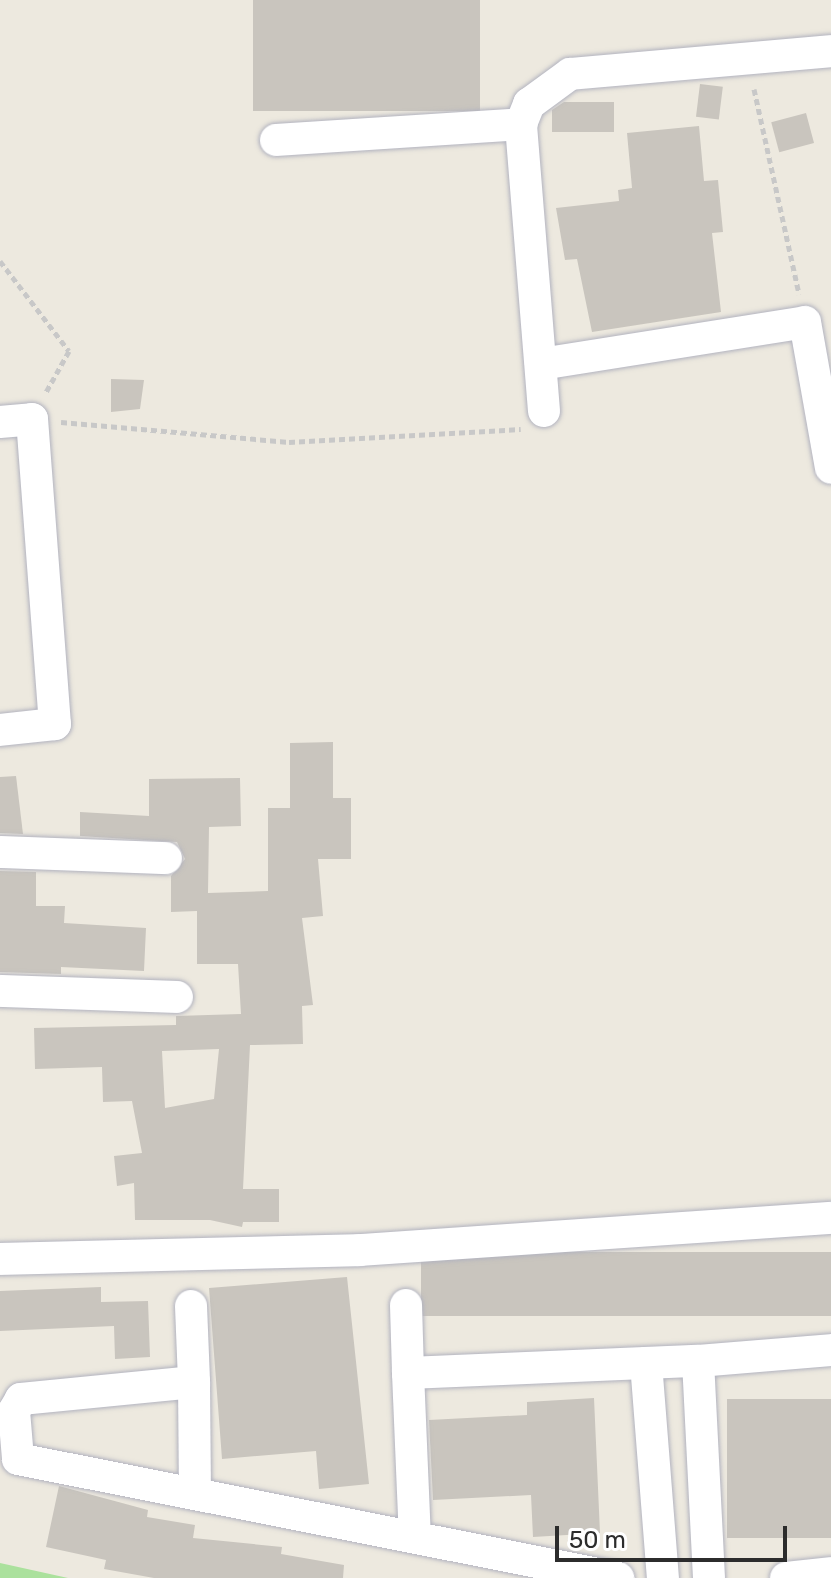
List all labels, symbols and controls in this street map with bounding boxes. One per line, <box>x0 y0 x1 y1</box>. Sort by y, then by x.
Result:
scale bar <box>559 1510 791 1560</box>
text: 50 m <box>569 1526 626 1554</box>

